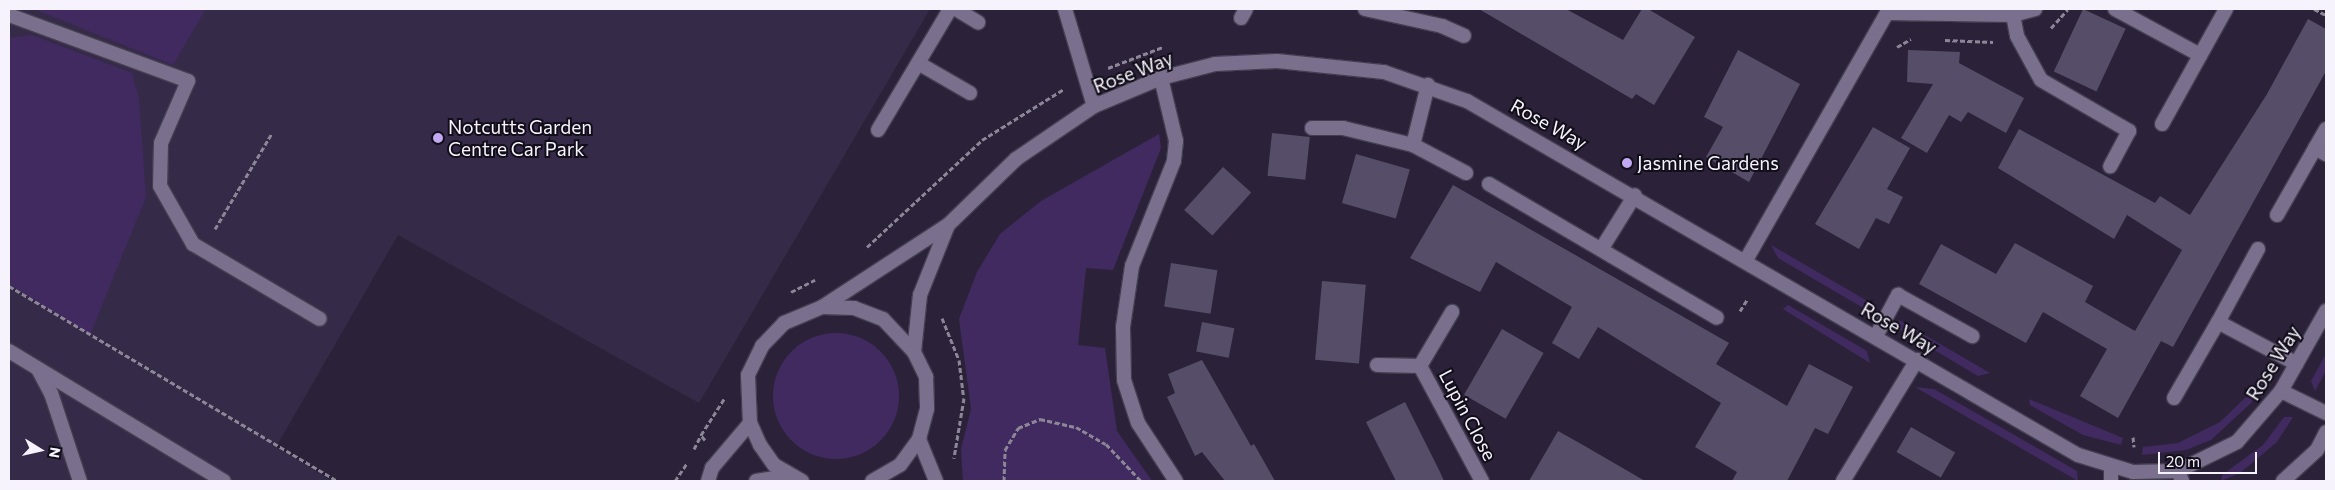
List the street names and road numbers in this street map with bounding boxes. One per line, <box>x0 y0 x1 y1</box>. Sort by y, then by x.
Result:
street label: Rose Way <box>1090 46 1176 98</box>
street label: Rose Way <box>1507 94 1591 154</box>
street label: Rose Way <box>1857 297 1941 359</box>
street label: Rose Way <box>2241 322 2305 404</box>
street label: Lupin Close <box>1435 366 1501 464</box>

